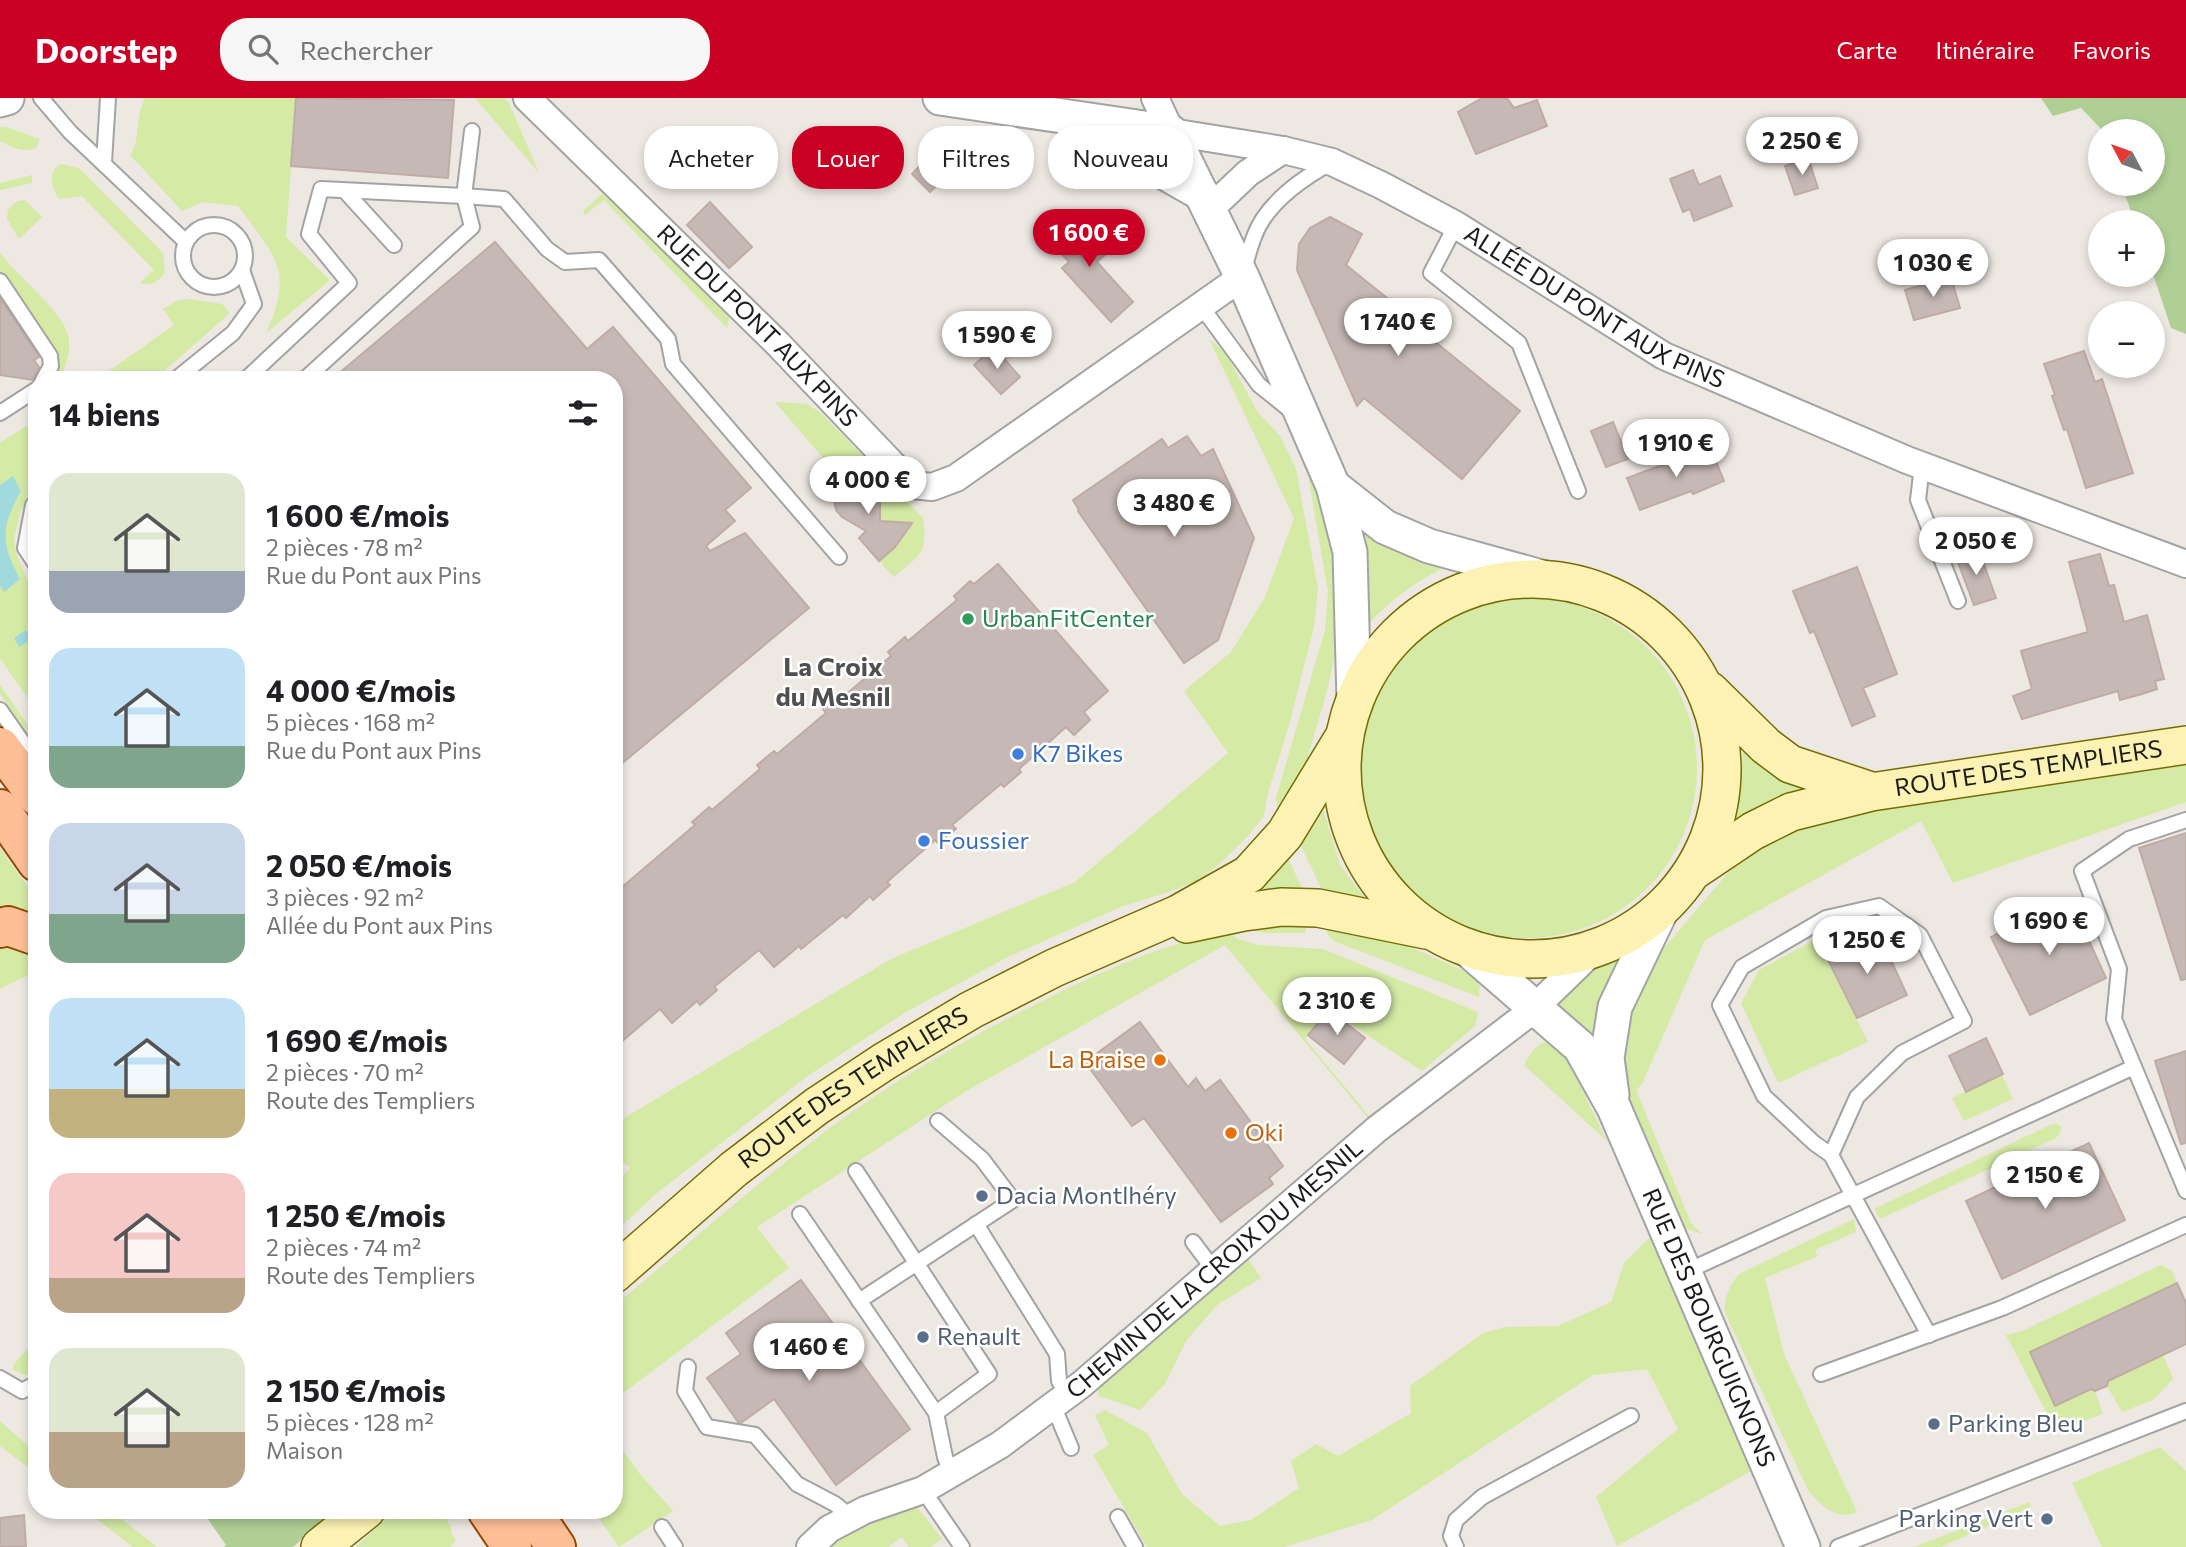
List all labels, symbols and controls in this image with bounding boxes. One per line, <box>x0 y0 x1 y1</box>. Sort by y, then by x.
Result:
search box <box>220 18 710 81</box>
text: Doorstep <box>35 29 178 70</box>
icon: search <box>244 30 282 68</box>
text: Rechercher <box>300 34 433 65</box>
text: Carte <box>1837 35 1898 64</box>
text: Itinéraire <box>1936 35 2035 64</box>
text: Favoris <box>2073 35 2151 64</box>
pin: 2 250 € <box>1737 118 1867 177</box>
north arrow <box>2088 119 2165 196</box>
map controls <box>2088 119 2165 378</box>
chip: Acheter <box>644 126 778 189</box>
chip: Louer <box>792 126 904 189</box>
chip: Filtres <box>918 126 1034 189</box>
chip: Nouveau <box>1048 126 1193 189</box>
text: 2 250 € <box>1762 126 1842 154</box>
pin: 1 600 € <box>1024 209 1154 269</box>
button: + <box>2088 210 2165 287</box>
street label: RUE DU PONT AUX PINS <box>652 218 865 432</box>
text: 1 600 € <box>1049 218 1129 246</box>
street label: ALLÉE DU PONT AUX PINS <box>1460 218 1730 393</box>
pin: 1 030 € <box>1868 240 1998 299</box>
text: 1 030 € <box>1893 248 1973 276</box>
pin: 1 740 € <box>1333 299 1463 358</box>
button: − <box>2088 301 2165 378</box>
text: 1 740 € <box>1360 307 1436 335</box>
pin: 1 590 € <box>932 312 1062 371</box>
text: 1 590 € <box>958 320 1036 348</box>
icon: filters <box>564 394 602 432</box>
text: 14 biens <box>49 395 160 432</box>
pin: 1 910 € <box>1611 420 1741 479</box>
text: 1 910 € <box>1638 428 1714 456</box>
pin: 4 000 € <box>803 456 933 516</box>
text: 4 000 € <box>826 465 910 493</box>
pin: 3 480 € <box>1109 480 1239 539</box>
text: 3 480 € <box>1133 488 1215 516</box>
text: 1 600 €/mois <box>266 496 450 533</box>
icon: home <box>105 501 189 585</box>
pin: 2 050 € <box>1911 518 2041 577</box>
text: 2 050 € <box>1935 526 2017 554</box>
text: 2 pièces · 78 m² <box>266 533 423 561</box>
text: Rue du Pont aux Pins <box>266 561 482 589</box>
place label: UrbanFitCenter <box>982 603 1155 632</box>
marker: UrbanFitCenter <box>960 611 976 627</box>
district label: La Croix du Mesnil <box>775 650 891 711</box>
text: 4 000 €/mois <box>266 671 456 708</box>
icon: home <box>105 676 189 760</box>
text: 5 pièces · 168 m² <box>266 708 435 736</box>
street label: ROUTE DES TEMPLIERS <box>1892 733 2164 801</box>
text: Rue du Pont aux Pins <box>266 736 482 764</box>
place label: K7 Bikes <box>1032 738 1123 767</box>
marker: K7 Bikes <box>1010 746 1026 762</box>
place label: Foussier <box>938 825 1030 854</box>
marker: Foussier <box>916 833 932 849</box>
text: 2 050 €/mois <box>266 846 452 883</box>
icon: home <box>105 851 189 935</box>
text: 3 pièces · 92 m² <box>266 883 424 911</box>
pin: 1 690 € <box>1984 898 2114 957</box>
text: 1 690 € <box>2010 906 2088 934</box>
text: Allée du Pont aux Pins <box>266 911 493 939</box>
pin: 1 250 € <box>1802 916 1932 976</box>
text: 1 250 € <box>1828 925 1906 953</box>
pin: 2 310 € <box>1272 978 1402 1037</box>
text: 2 310 € <box>1298 986 1376 1014</box>
street label: ROUTE DES TEMPLIERS <box>732 999 972 1174</box>
text: 1 690 €/mois <box>266 1021 448 1058</box>
icon: home <box>105 1026 189 1110</box>
place label: La Braise <box>1048 1044 1146 1073</box>
marker: La Braise <box>1152 1052 1168 1068</box>
text: 2 pièces · 70 m² <box>266 1058 424 1086</box>
text: Route des Templiers <box>266 1086 475 1114</box>
place label: Oki <box>1245 1117 1284 1146</box>
marker: Oki <box>1223 1125 1239 1141</box>
street label: CHEMIN DE LA CROIX DU MESNIL <box>1060 1132 1368 1404</box>
pin: 2 150 € <box>1980 1152 2110 1211</box>
text: 2 150 € <box>2006 1160 2084 1188</box>
place label: Dacia Montlhéry <box>996 1180 1177 1209</box>
street label: RUE DES BOURGUIGNONS <box>1637 1183 1783 1471</box>
marker: Dacia Montlhéry <box>974 1188 990 1204</box>
text: 1 250 €/mois <box>266 1196 446 1233</box>
icon: home <box>105 1201 189 1285</box>
text: 2 pièces · 74 m² <box>266 1233 421 1261</box>
text: Route des Templiers <box>266 1261 475 1289</box>
place label: Renault <box>937 1321 1021 1350</box>
pin: 1 460 € <box>744 1324 874 1383</box>
marker: Renault <box>915 1329 931 1345</box>
text: 1 460 € <box>770 1332 848 1360</box>
text: 2 150 €/mois <box>266 1371 446 1408</box>
icon: home <box>105 1376 189 1460</box>
text: 5 pièces · 128 m² <box>266 1408 434 1436</box>
place label: Parking Bleu <box>1948 1408 2083 1437</box>
marker: Parking Bleu <box>1926 1416 1942 1432</box>
text: Maison <box>266 1436 343 1464</box>
place label: Parking Vert <box>1898 1503 2033 1532</box>
marker: Parking Vert <box>2039 1511 2055 1527</box>

